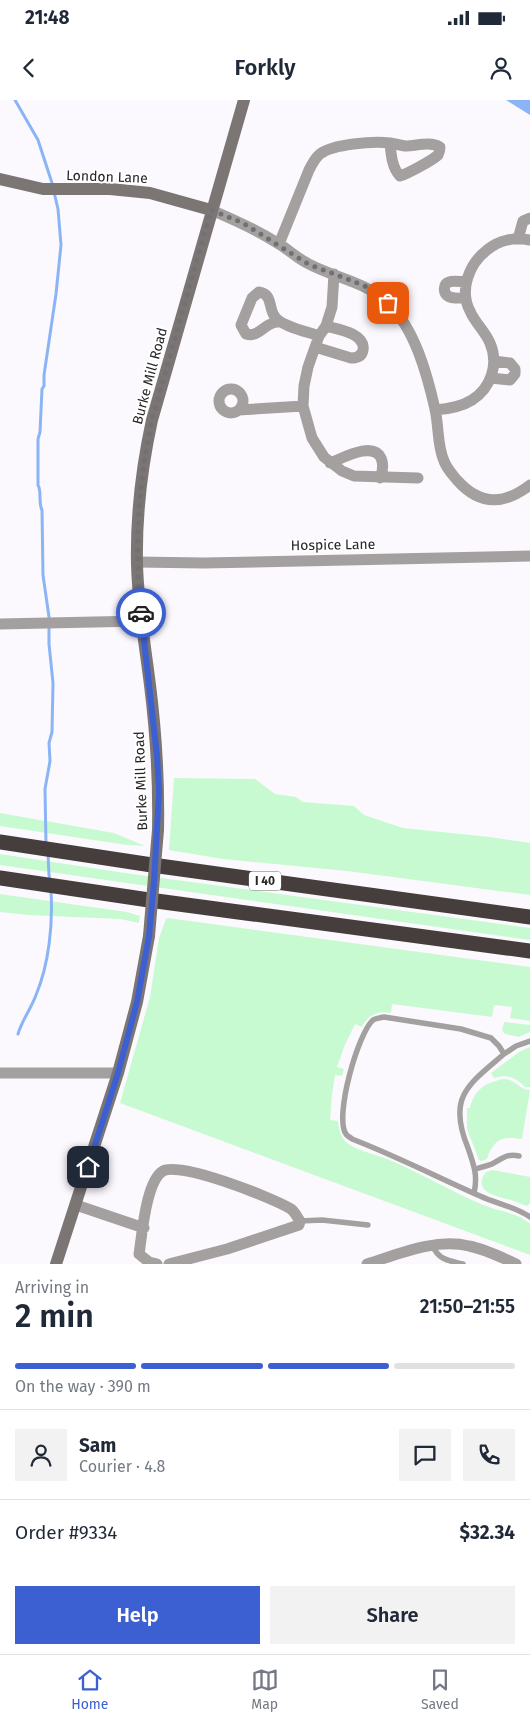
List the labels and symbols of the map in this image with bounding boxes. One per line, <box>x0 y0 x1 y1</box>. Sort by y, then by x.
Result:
street label: London Lane <box>66 167 148 187</box>
pin <box>367 282 409 324</box>
street label: Burke Mill Road <box>129 326 171 426</box>
street label: Hospice Lane <box>291 536 375 554</box>
courier <box>116 588 166 638</box>
street label: Burke Mill Road <box>131 731 151 831</box>
road number: I 40 <box>249 871 281 890</box>
pin <box>67 1146 109 1188</box>

